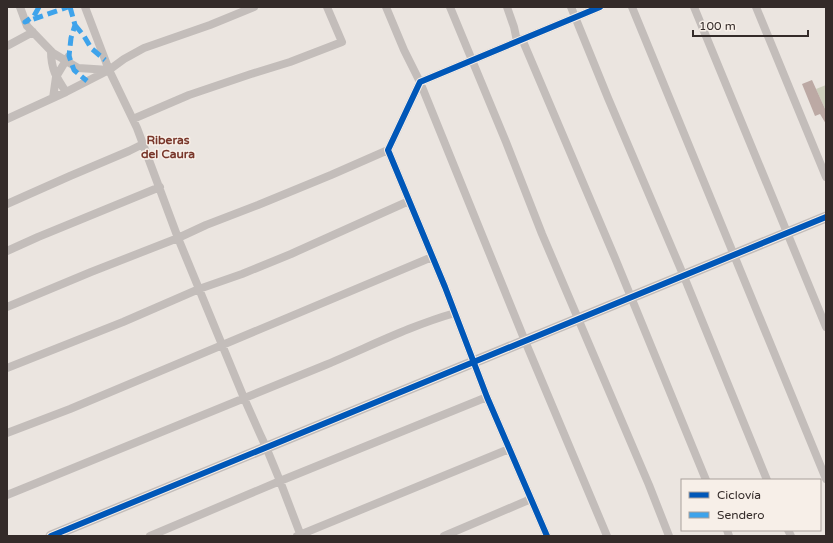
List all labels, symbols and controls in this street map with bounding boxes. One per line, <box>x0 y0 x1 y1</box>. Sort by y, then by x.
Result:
scale bar <box>693 12 808 38</box>
text: 100 m <box>699 19 736 33</box>
district label: Riberas del Caura <box>141 133 195 161</box>
legend <box>681 479 821 531</box>
text: Ciclovía <box>717 488 761 502</box>
text: Sendero <box>717 508 765 522</box>

